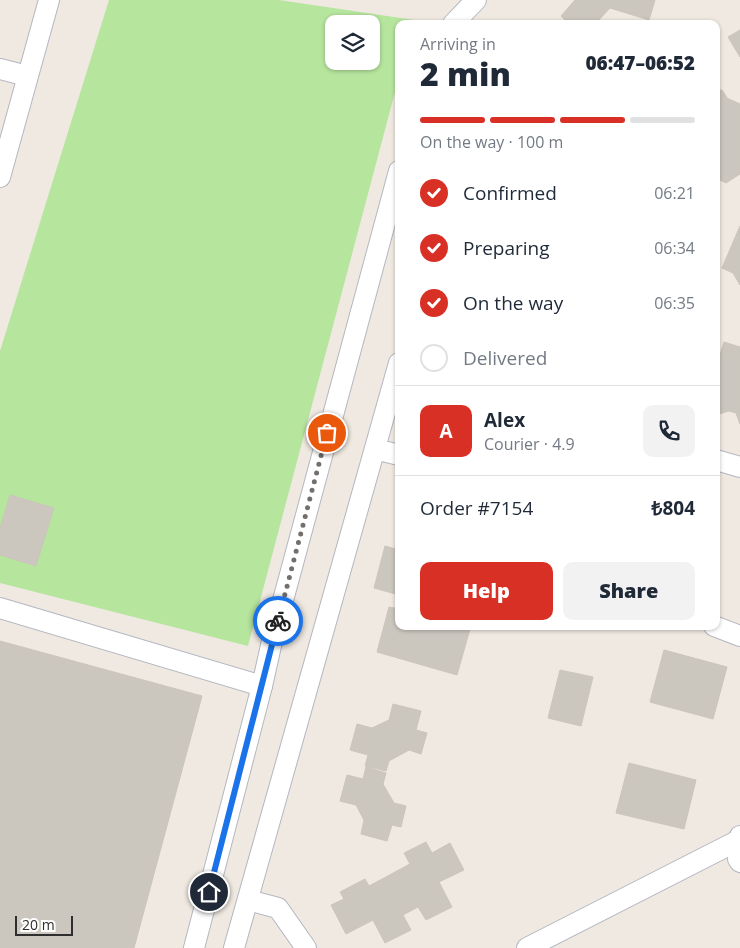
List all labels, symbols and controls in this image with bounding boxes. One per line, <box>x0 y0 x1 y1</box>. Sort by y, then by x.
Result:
map controls <box>325 15 380 70</box>
button: layers <box>325 15 380 70</box>
text: Arriving in <box>420 33 496 55</box>
text: 06:47–06:52 <box>585 50 695 76</box>
text: 2 min <box>420 52 511 95</box>
text: On the way · 100 m <box>420 131 563 153</box>
icon: check <box>420 179 448 207</box>
text: Confirmed <box>463 180 557 206</box>
text: 06:21 <box>654 182 695 204</box>
icon: check <box>420 234 448 262</box>
text: Preparing <box>463 235 550 261</box>
text: 06:34 <box>654 237 695 259</box>
icon: check <box>420 289 448 317</box>
text: On the way <box>463 290 563 316</box>
text: 06:35 <box>654 292 695 314</box>
text: Delivered <box>463 345 547 371</box>
button: phone <box>643 405 695 457</box>
text: Alex <box>484 407 525 433</box>
pin <box>306 412 348 454</box>
text: A <box>439 418 453 444</box>
icon: bag <box>313 419 341 447</box>
text: Courier · 4.9 <box>484 433 575 455</box>
text: Order #7154 <box>420 495 533 521</box>
text: ₺804 <box>652 495 695 521</box>
button: Help <box>420 562 553 620</box>
button: Share <box>563 562 695 620</box>
courier <box>253 596 303 646</box>
icon: bike <box>264 607 292 635</box>
pin <box>188 871 230 913</box>
icon: home <box>195 878 223 906</box>
scale bar <box>15 913 72 936</box>
text: 20 m <box>22 915 55 934</box>

